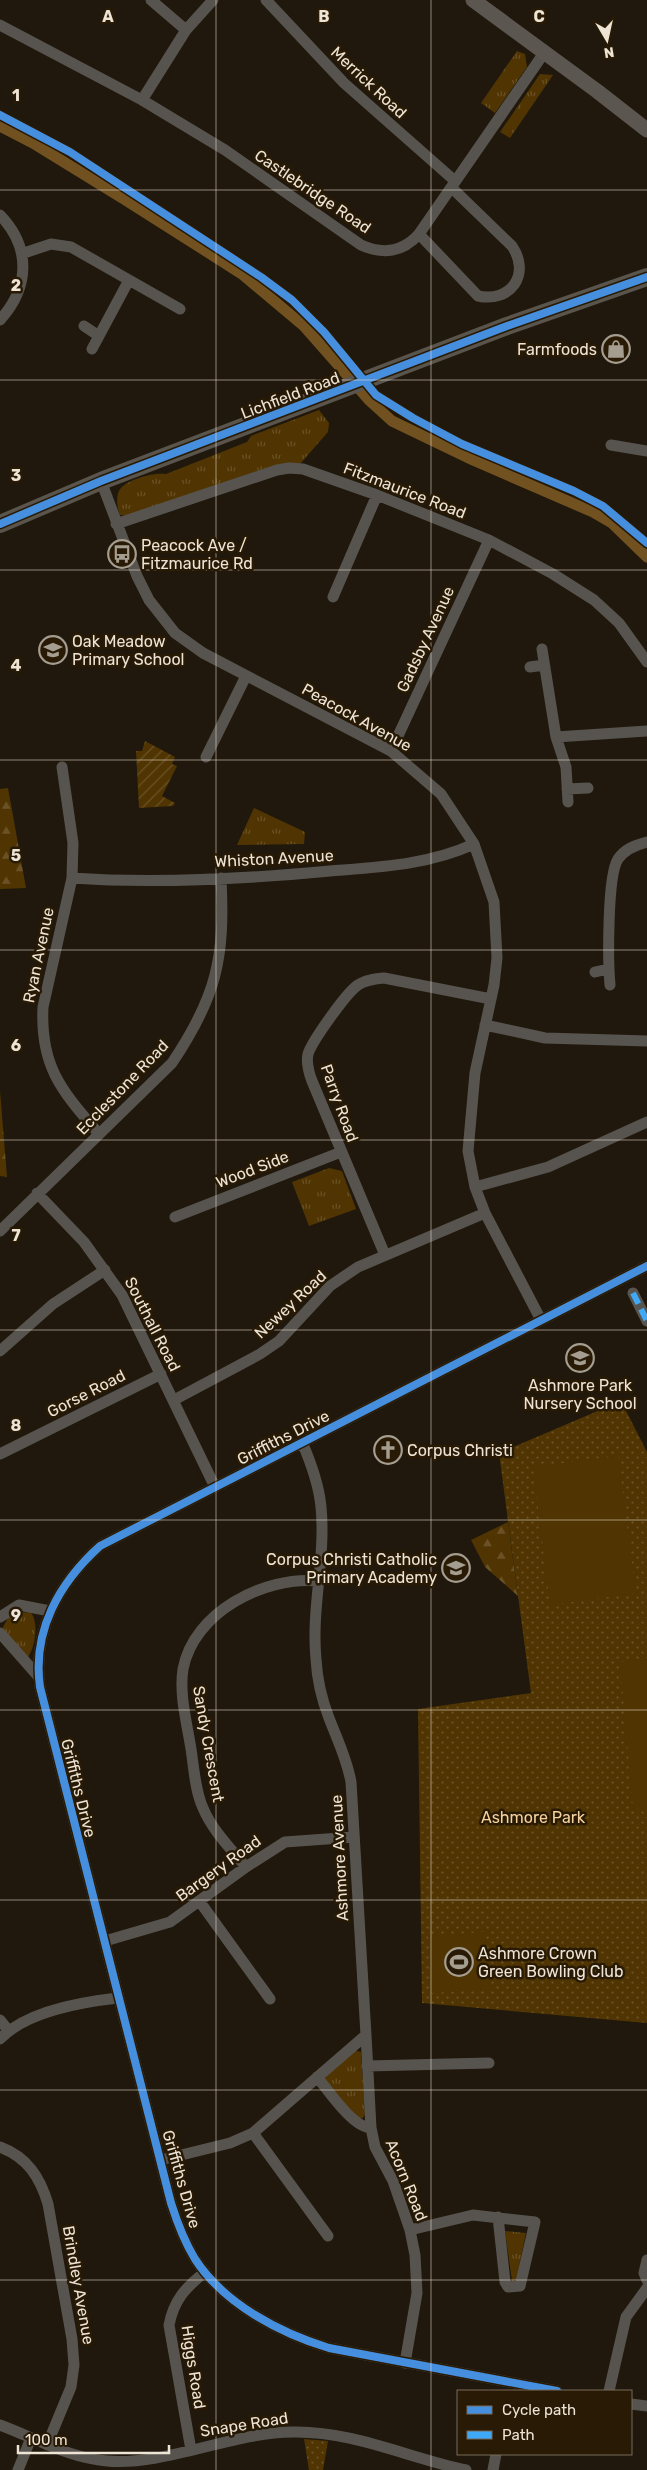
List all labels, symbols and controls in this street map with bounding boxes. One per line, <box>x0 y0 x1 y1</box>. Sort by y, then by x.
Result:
text: A <box>102 7 114 26</box>
text: B <box>318 7 330 26</box>
text: C <box>533 7 545 26</box>
north arrow <box>582 15 632 65</box>
street label: Merrick Road <box>327 43 410 122</box>
text: N <box>603 43 615 62</box>
text: 1 <box>12 86 20 105</box>
street label: Castlebridge Road <box>251 145 374 237</box>
text: 2 <box>11 276 21 295</box>
shop icon: Farmfoods <box>601 334 631 364</box>
place label: Farmfoods <box>517 340 597 359</box>
street label: Lichfield Road <box>238 368 342 423</box>
street label: Fitzmaurice Road <box>341 458 469 523</box>
text: 3 <box>11 466 21 485</box>
place label: Peacock Ave / Fitzmaurice Rd <box>141 536 253 573</box>
bus stop icon: Peacock Ave / Fitzmaurice Rd <box>107 539 137 569</box>
street label: Gadsby Avenue <box>393 583 458 695</box>
place label: Oak Meadow Primary School <box>72 632 184 669</box>
school or university icon: Oak Meadow Primary School <box>38 635 68 665</box>
text: 4 <box>11 656 22 675</box>
street label: Peacock Avenue <box>299 679 415 755</box>
text: 5 <box>11 846 21 865</box>
street label: Whiston Avenue <box>214 846 334 871</box>
street label: Ryan Avenue <box>19 906 58 1005</box>
text: 6 <box>11 1036 21 1055</box>
street label: Ecclestone Road <box>72 1036 172 1139</box>
street label: Parry Road <box>317 1062 362 1145</box>
street label: Wood Side <box>213 1147 291 1192</box>
text: 7 <box>11 1226 21 1245</box>
street label: Newey Road <box>250 1266 330 1342</box>
street label: Southall Road <box>121 1274 184 1375</box>
school or university icon: Ashmore Park Nursery School <box>565 1343 595 1373</box>
street label: Gorse Road <box>44 1366 128 1421</box>
place label: Ashmore Park Nursery School <box>523 1376 637 1413</box>
street label: Griffiths Drive <box>234 1406 333 1469</box>
text: 8 <box>11 1416 22 1435</box>
church icon: Corpus Christi <box>373 1435 403 1465</box>
place label: Corpus Christi <box>407 1441 513 1460</box>
place label: Corpus Christi Catholic Primary Academy <box>266 1550 437 1587</box>
school or university icon: Corpus Christi Catholic Primary Academy <box>441 1553 471 1583</box>
text: 9 <box>11 1606 21 1625</box>
street label: Sandy Crescent <box>189 1684 228 1804</box>
street label: Griffiths Drive <box>57 1737 100 1840</box>
street label: Ashmore Avenue <box>327 1794 352 1922</box>
park label: Ashmore Park <box>481 1808 586 1827</box>
street label: Bargery Road <box>172 1831 264 1906</box>
place label: Ashmore Crown Green Bowling Club <box>478 1944 623 1981</box>
sports icon: Ashmore Crown Green Bowling Club <box>444 1947 474 1977</box>
street label: Griffiths Drive <box>158 2128 205 2230</box>
street label: Acorn Road <box>382 2137 432 2224</box>
street label: Brindley Avenue <box>59 2224 98 2346</box>
street label: Higgs Road <box>178 2324 209 2410</box>
legend <box>457 2390 632 2455</box>
text: Cycle path <box>502 2401 576 2419</box>
street label: Snape Road <box>199 2408 289 2441</box>
scale bar <box>18 2422 169 2454</box>
text: Path <box>502 2426 535 2444</box>
text: 100 m <box>25 2431 67 2449</box>

